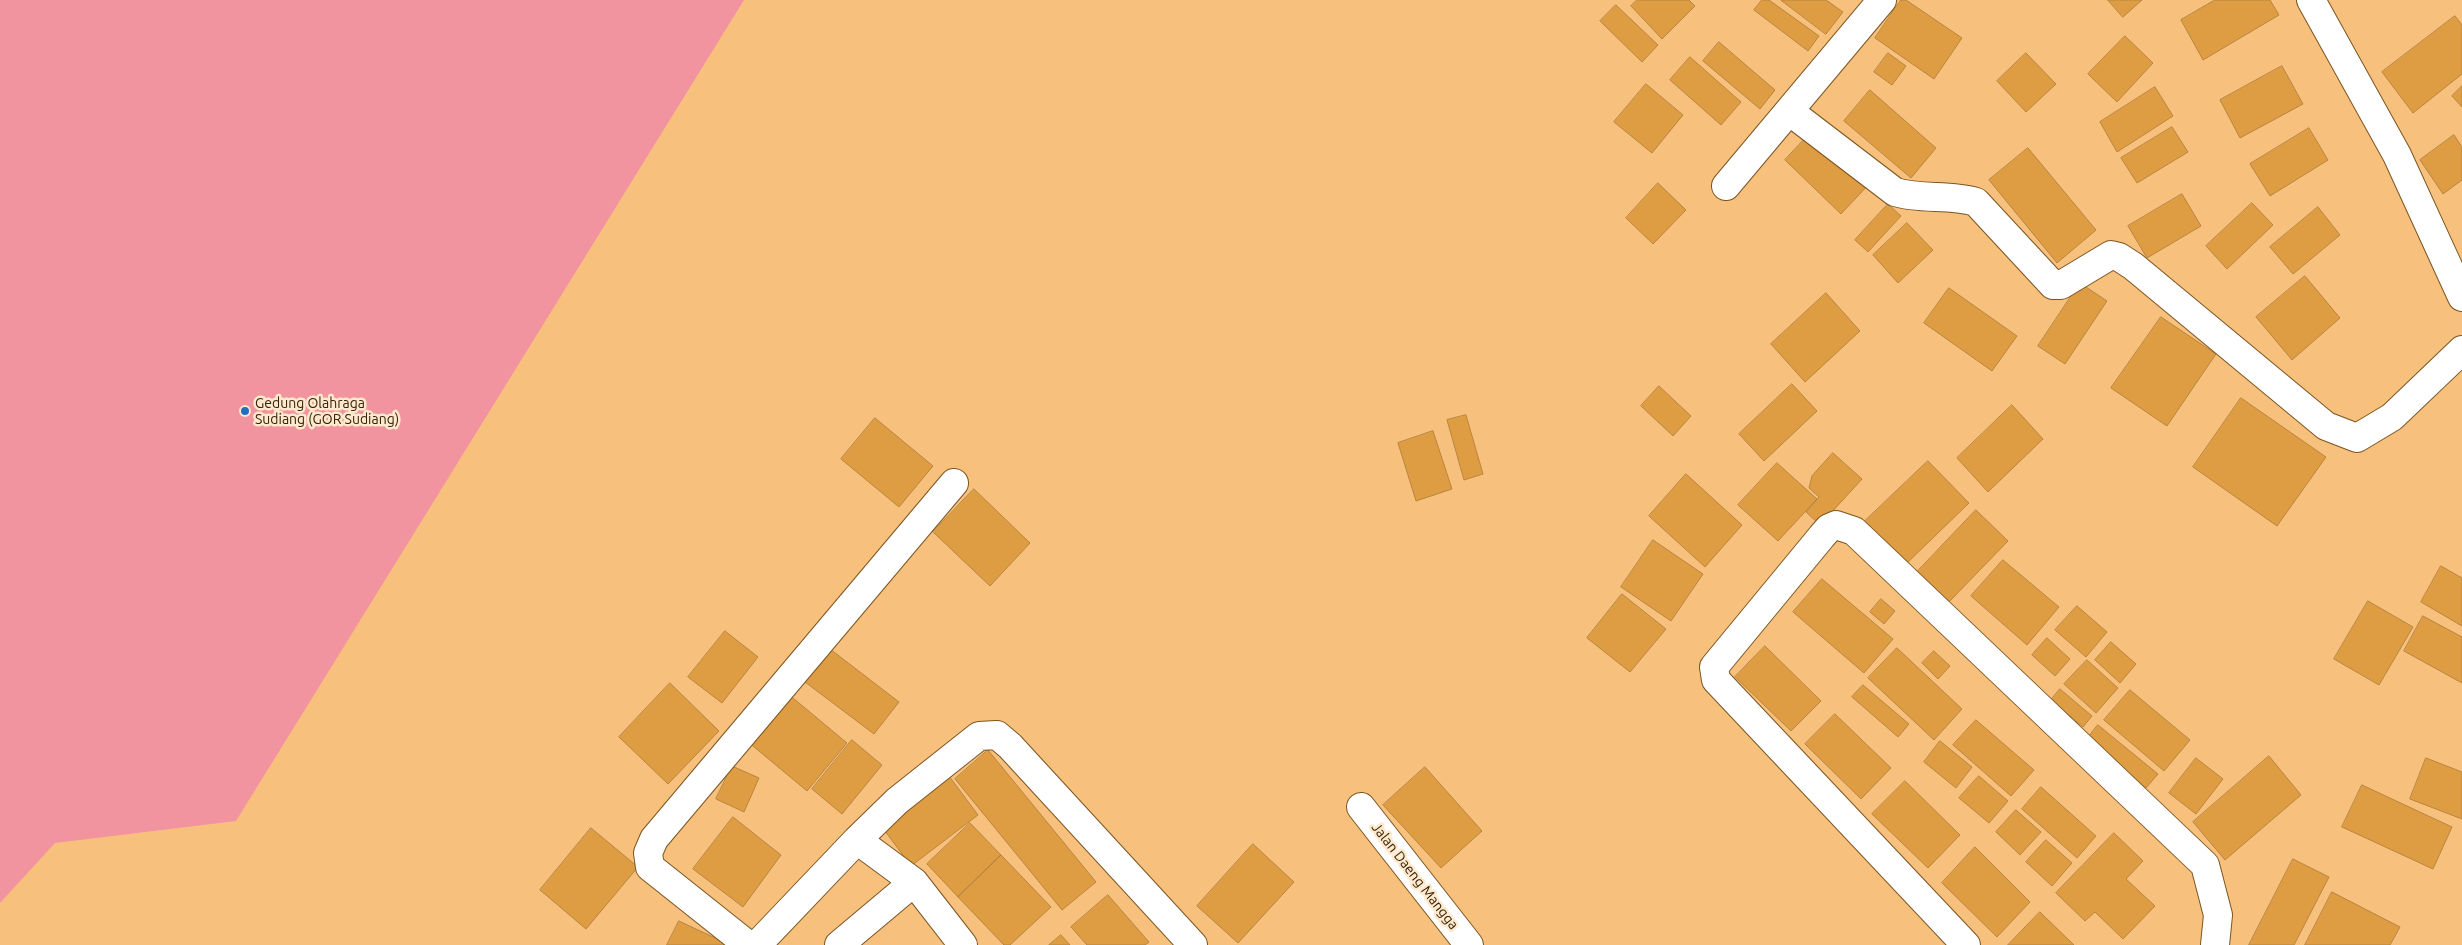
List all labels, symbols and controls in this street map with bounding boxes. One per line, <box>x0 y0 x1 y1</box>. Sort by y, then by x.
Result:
place label: Gedung Olahraga Sudiang (GOR Sudiang) <box>255 395 399 428</box>
marker: Gedung Olahraga Sudiang (GOR Sudiang) <box>239 405 251 417</box>
street label: Jalan Daeng Mangga <box>1368 819 1462 933</box>

